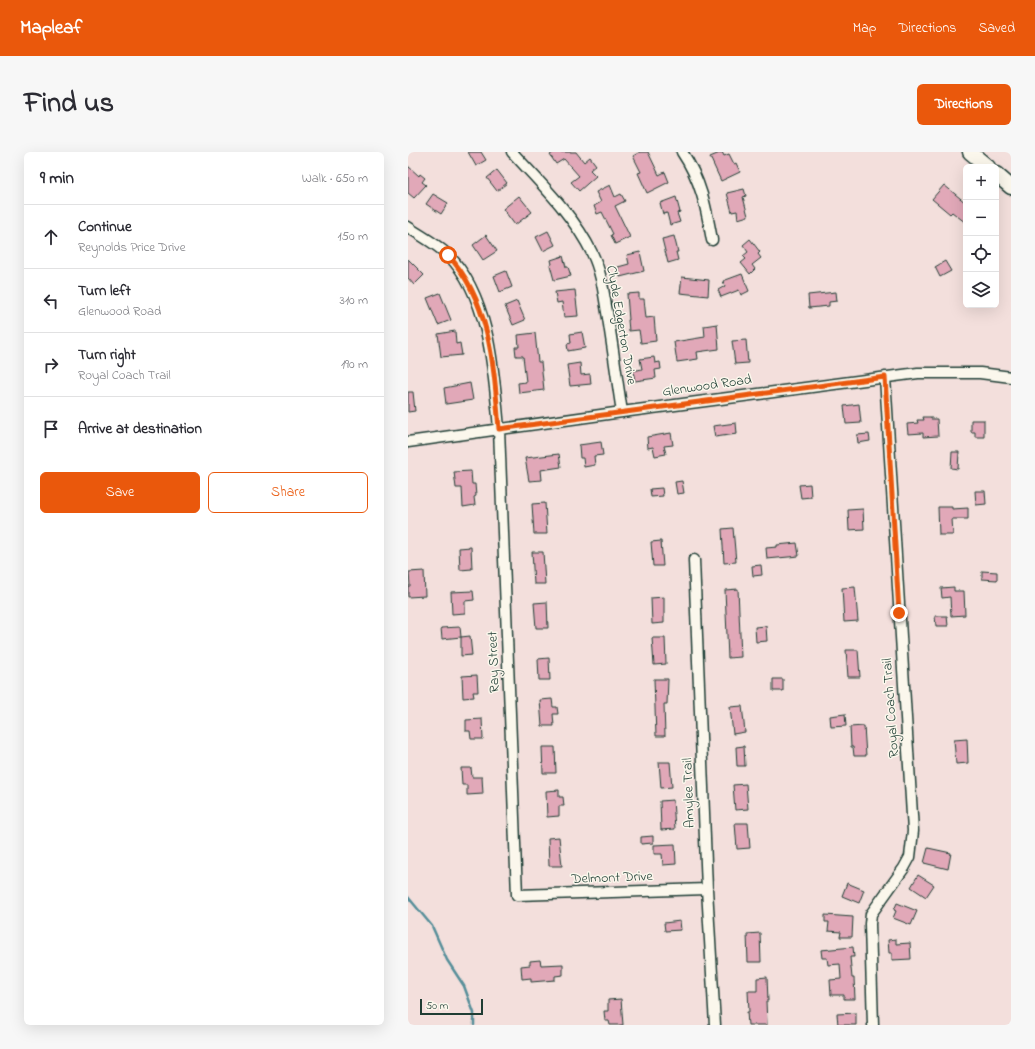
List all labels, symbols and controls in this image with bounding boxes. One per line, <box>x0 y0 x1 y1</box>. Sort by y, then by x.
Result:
text: Mapleaf <box>20 15 82 42</box>
text: Map <box>853 18 876 39</box>
text: Directions <box>898 18 956 39</box>
text: Saved <box>978 18 1015 39</box>
text: Find us <box>24 84 114 125</box>
button: Directions <box>917 84 1011 125</box>
map controls <box>963 164 999 308</box>
button: + <box>963 164 999 200</box>
text: 9 min <box>40 166 74 191</box>
text: Walk · 650 m <box>302 169 368 188</box>
button: − <box>963 200 999 236</box>
text: Continue <box>78 216 132 238</box>
icon: ahead <box>40 226 62 248</box>
text: 150 m <box>337 227 368 246</box>
button: locate <box>963 236 999 272</box>
text: Reynolds Price Drive <box>78 238 185 257</box>
route start <box>439 246 457 264</box>
street label: Clyde Edgerton Drive <box>599 264 642 387</box>
button: layers <box>963 272 999 308</box>
text: Turn left <box>78 280 131 302</box>
icon: left <box>40 290 62 312</box>
text: 310 m <box>340 291 368 310</box>
text: Glenwood Road <box>78 302 161 321</box>
text: Turn right <box>78 344 136 366</box>
icon: right <box>40 354 62 376</box>
text: 190 m <box>341 355 368 374</box>
text: Royal Coach Trail <box>78 366 171 385</box>
street label: Glenwood Road <box>661 369 753 403</box>
icon: arrive <box>40 418 62 440</box>
text: Arrive at destination <box>78 418 202 440</box>
button: Save <box>40 472 200 513</box>
button: Share <box>208 472 368 513</box>
route end <box>890 604 908 622</box>
street label: Ray Street <box>482 630 507 693</box>
street label: Royal Coach Trail <box>877 657 906 759</box>
street label: Amylee Trail <box>677 757 702 829</box>
street label: Delmont Drive <box>570 866 654 890</box>
scale bar <box>420 997 483 1016</box>
text: 50 m <box>426 998 448 1014</box>

